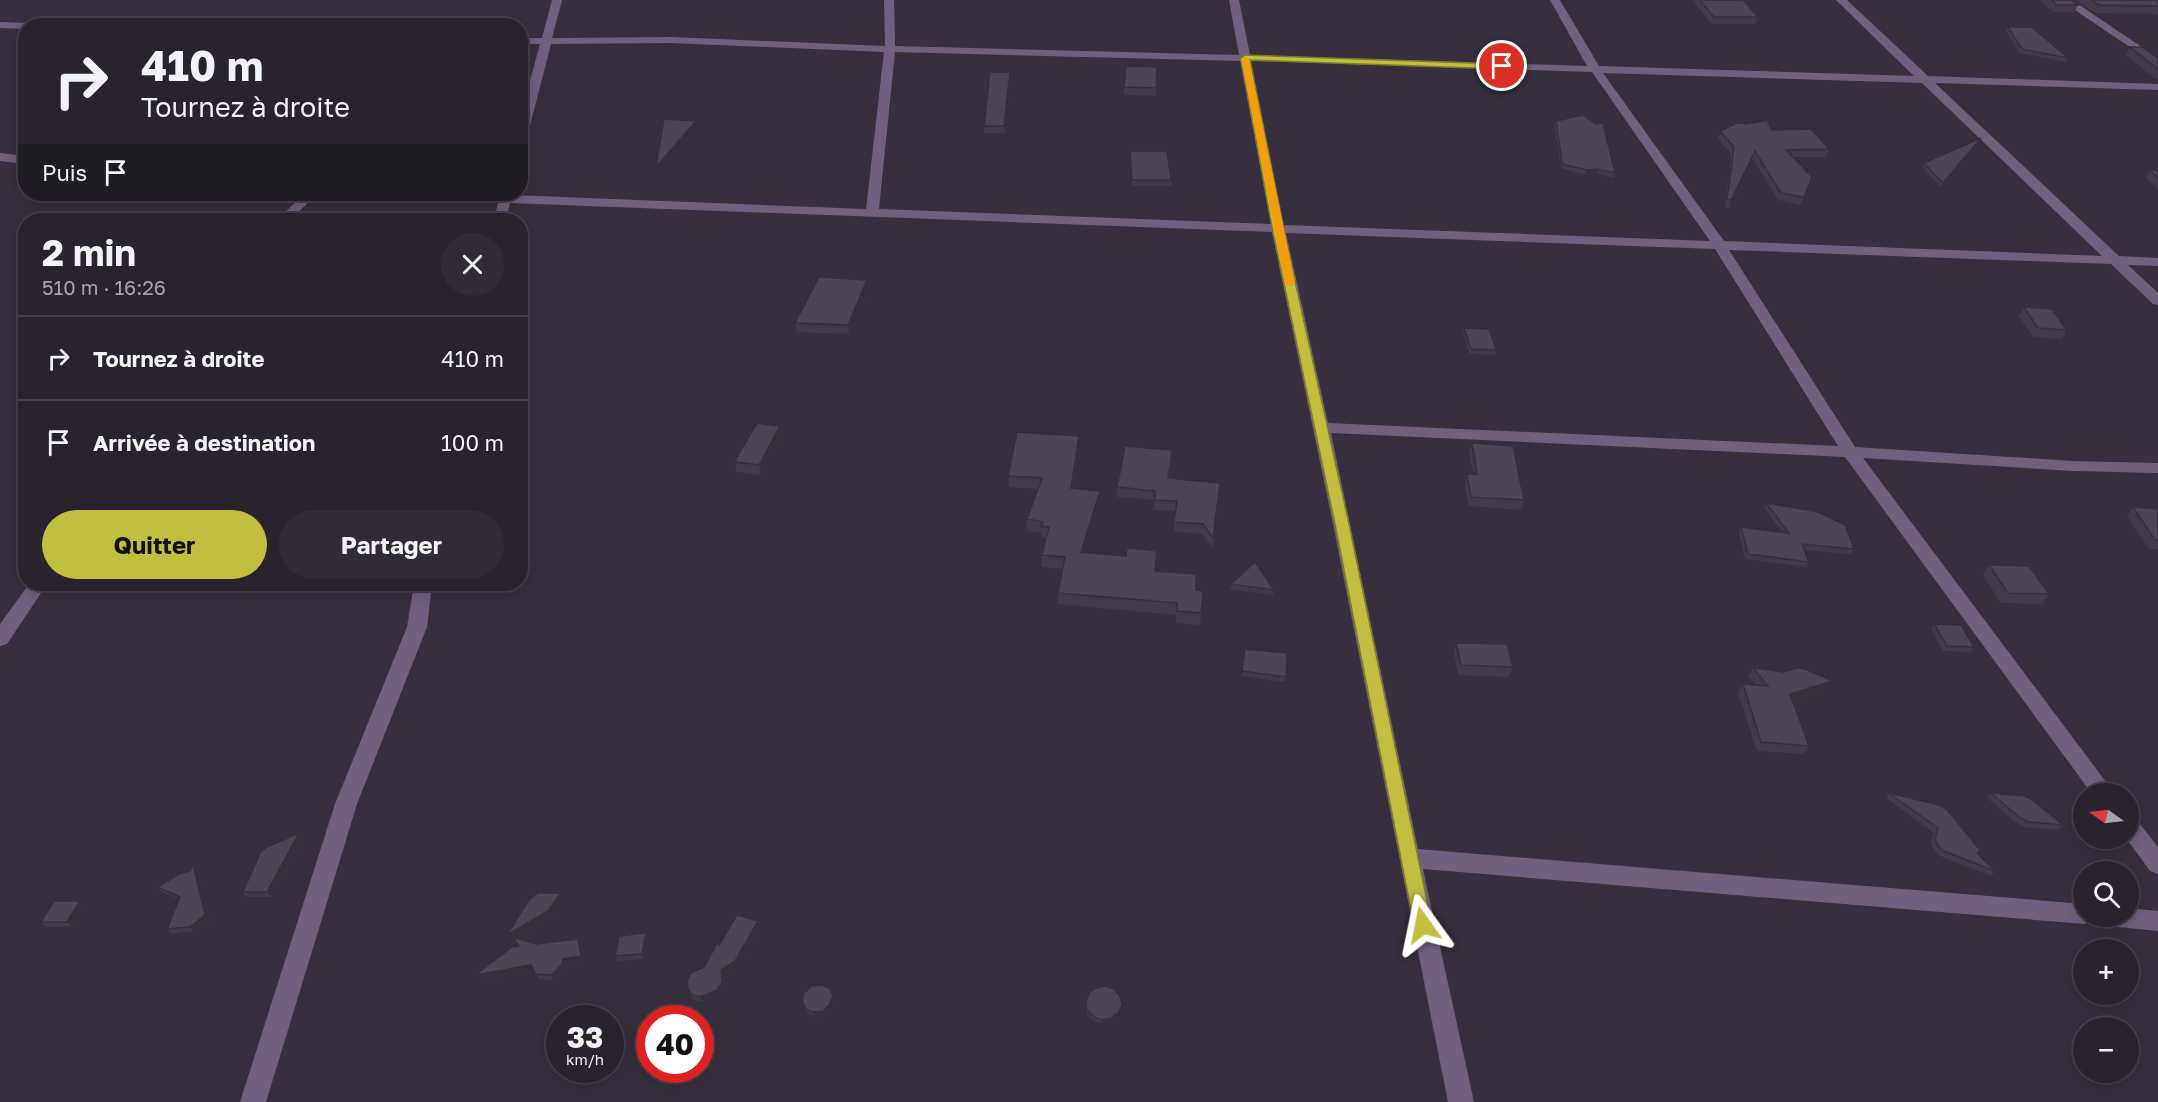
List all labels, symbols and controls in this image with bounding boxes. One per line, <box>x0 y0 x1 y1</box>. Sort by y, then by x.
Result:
text: 410 m <box>141 40 263 90</box>
pin <box>1476 40 1527 91</box>
icon: right <box>42 42 120 120</box>
icon: arrive <box>1485 49 1518 82</box>
text: Tournez à droite <box>141 91 350 123</box>
icon: arrive <box>99 156 132 189</box>
text: Puis <box>42 159 87 186</box>
text: 2 min <box>42 231 136 274</box>
button: close <box>441 233 504 296</box>
text: 510 m · 16:26 <box>42 275 166 299</box>
icon: right <box>42 342 75 375</box>
text: Tournez à droite <box>93 345 264 372</box>
text: 410 m <box>441 345 504 372</box>
icon: arrive <box>42 426 75 459</box>
text: Arrivée à destination <box>93 429 315 456</box>
text: 100 m <box>441 429 504 456</box>
button: Quitter <box>42 510 267 579</box>
button: Partager <box>279 510 504 579</box>
north arrow <box>2073 783 2139 849</box>
map controls <box>2073 783 2139 1083</box>
button: search <box>2073 861 2139 927</box>
position arrow <box>1391 893 1455 957</box>
button: + <box>2073 939 2139 1005</box>
speed limit sign: 40 <box>636 1005 714 1083</box>
button: − <box>2073 1017 2139 1083</box>
text: 33 <box>567 1019 603 1055</box>
text: km/h <box>566 1050 604 1068</box>

